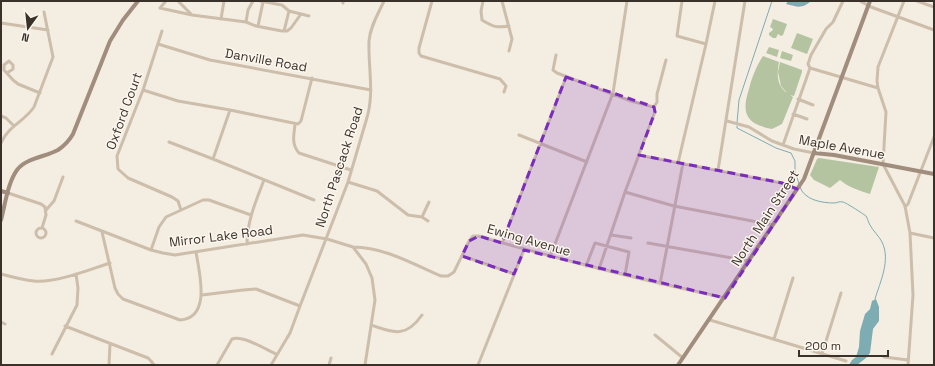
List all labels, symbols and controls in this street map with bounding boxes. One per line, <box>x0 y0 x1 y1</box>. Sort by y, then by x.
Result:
north arrow <box>8 8 48 48</box>
text: N <box>20 30 31 45</box>
street label: Danville Road <box>223 44 309 76</box>
street label: Oxford Court <box>102 70 146 152</box>
street label: North Pascack Road <box>311 105 367 229</box>
street label: Maple Avenue <box>798 131 886 163</box>
street label: North Main Street <box>727 166 803 270</box>
street label: Ewing Avenue <box>485 220 573 260</box>
street label: Mirror Lake Road <box>168 221 274 251</box>
scale bar <box>799 332 888 358</box>
text: 200 m <box>805 338 841 354</box>

